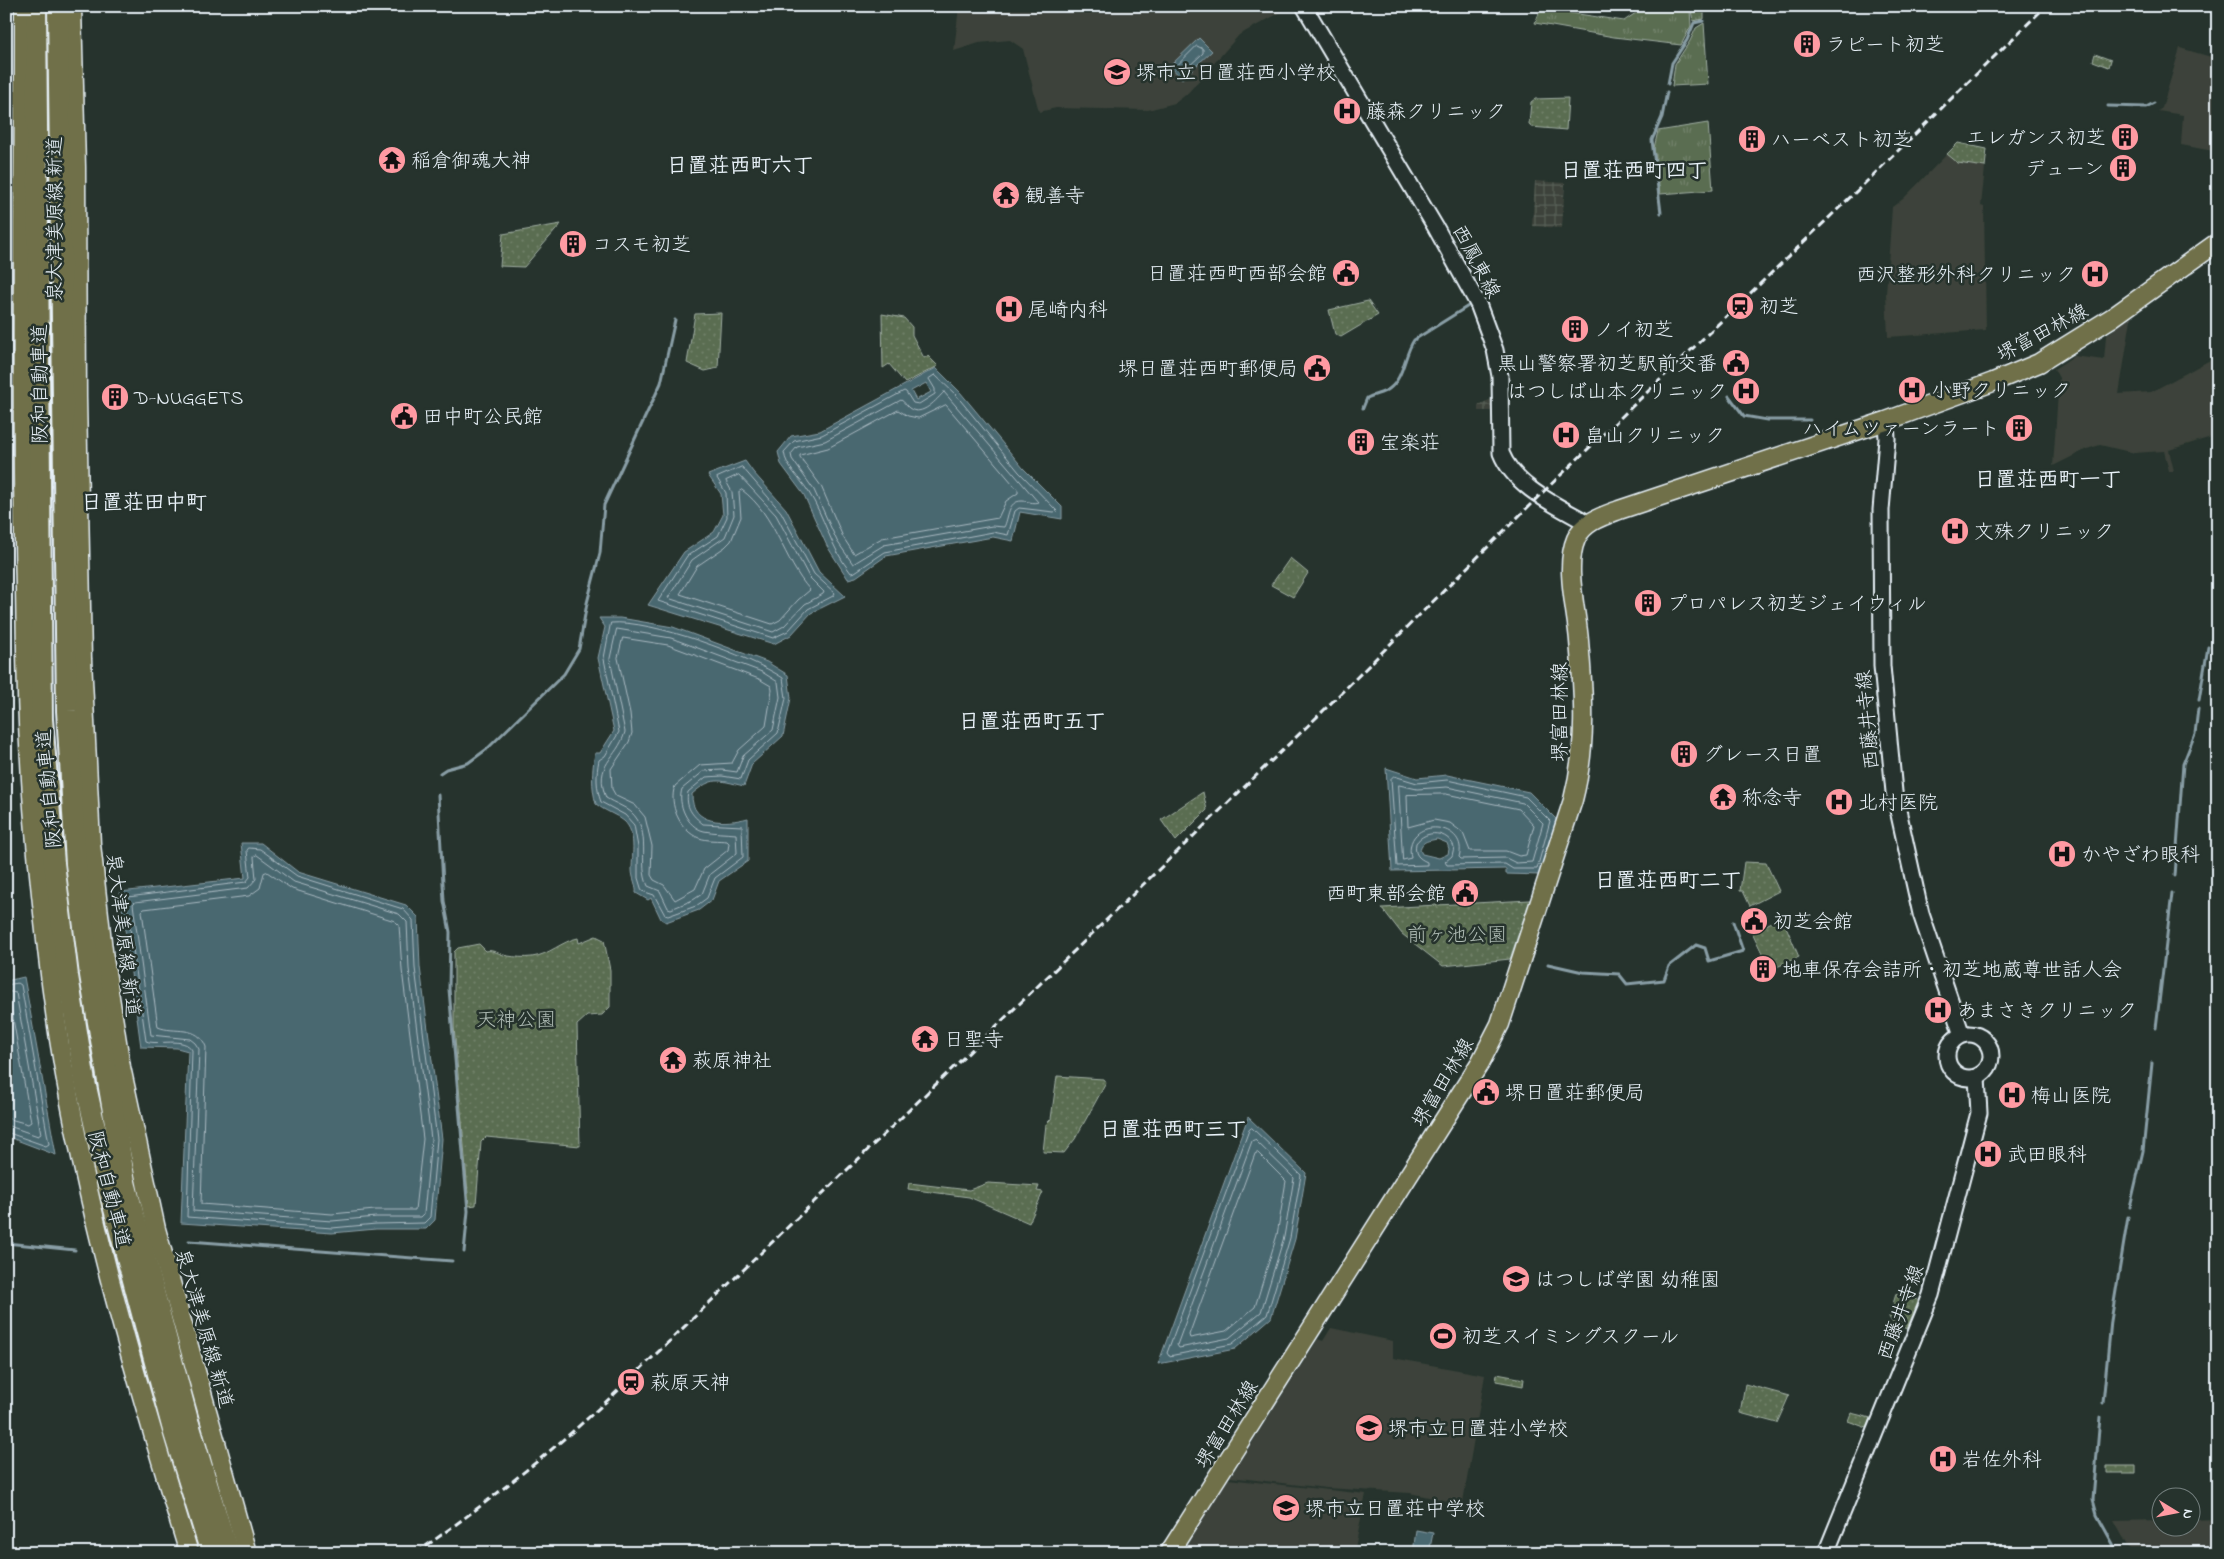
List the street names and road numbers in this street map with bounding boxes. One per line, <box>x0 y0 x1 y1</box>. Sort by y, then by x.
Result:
street label: 泉大津美原線 新道 <box>42 137 71 302</box>
street label: 西鳳東線 <box>1443 220 1506 304</box>
street label: 堺富田林線 <box>1992 298 2094 370</box>
street label: 阪和自動車道 <box>27 324 56 444</box>
street label: 堺富田林線 <box>1547 662 1576 762</box>
street label: 西藤井寺線 <box>1851 669 1888 771</box>
street label: 阪和自動車道 <box>31 728 70 850</box>
street label: 泉大津美原線 新道 <box>97 852 146 1019</box>
street label: 堺富田林線 <box>1406 1033 1482 1134</box>
street label: 阪和自動車道 <box>79 1128 136 1251</box>
street label: 泉大津美原線 新道 <box>166 1245 239 1412</box>
street label: 西藤井寺線 <box>1872 1261 1933 1365</box>
street label: 堺富田林線 <box>1189 1375 1267 1475</box>

